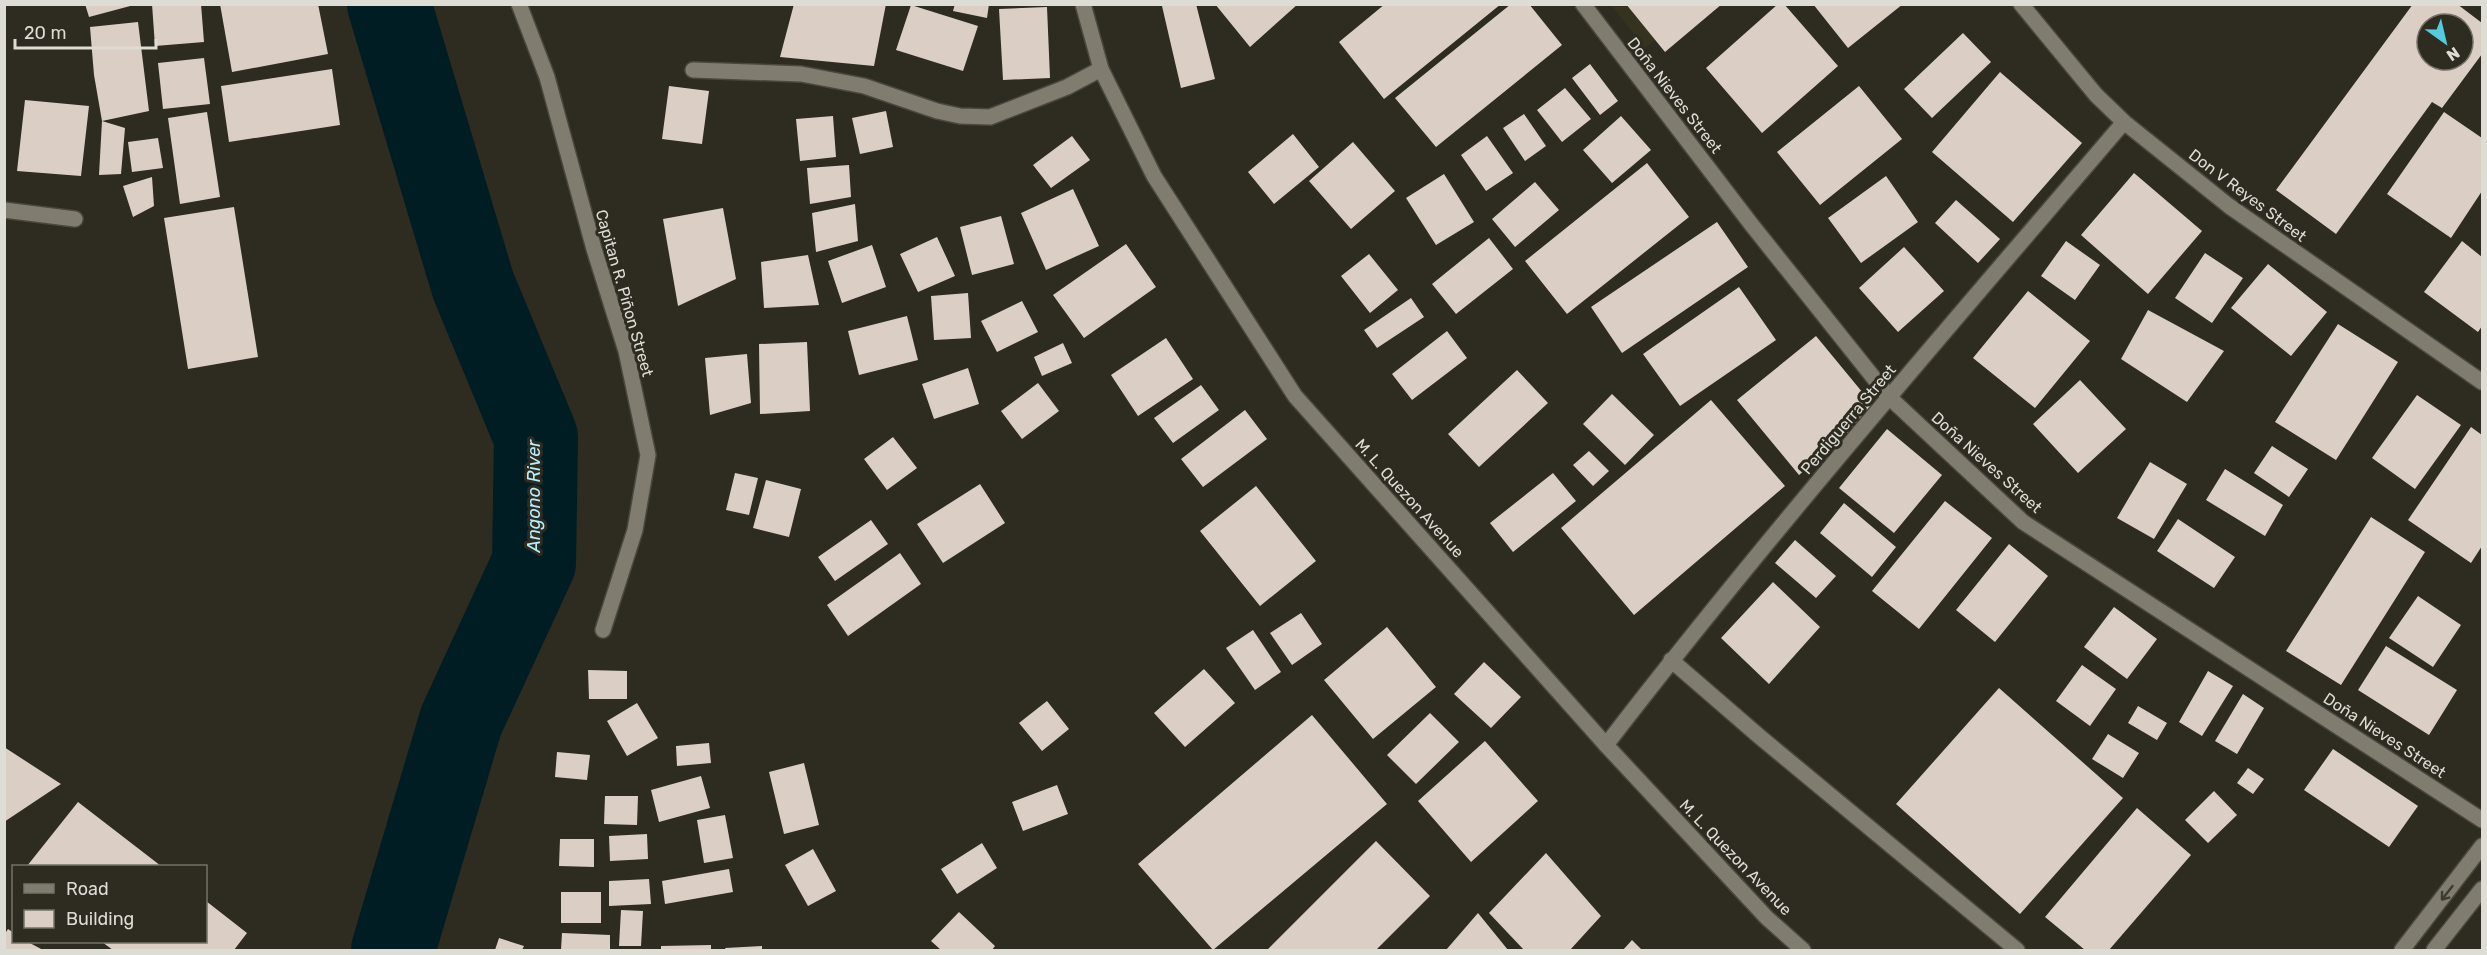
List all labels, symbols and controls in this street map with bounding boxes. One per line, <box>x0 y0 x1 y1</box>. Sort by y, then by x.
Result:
scale bar <box>15 12 156 50</box>
north arrow <box>2415 12 2475 72</box>
text: 20 m <box>24 22 66 44</box>
street label: Doña Nieves Street <box>1623 33 1726 157</box>
text: N <box>2443 43 2463 65</box>
street label: Don V Reyes Street <box>2185 145 2310 246</box>
street label: Capitan R. Piñon Street <box>592 207 657 379</box>
street label: Perdiguerra Street <box>1797 361 1900 478</box>
street label: Doña Nieves Street <box>1927 408 2046 517</box>
street label: M. L. Quezon Avenue <box>1351 435 1468 562</box>
water label: Angono River <box>523 439 545 553</box>
street label: Doña Nieves Street <box>2320 689 2450 782</box>
street label: M. L. Quezon Avenue <box>1676 796 1796 919</box>
legend <box>12 865 207 943</box>
text: Road <box>66 878 109 900</box>
one-way arrow <box>2440 884 2453 900</box>
text: Building <box>66 908 134 930</box>

